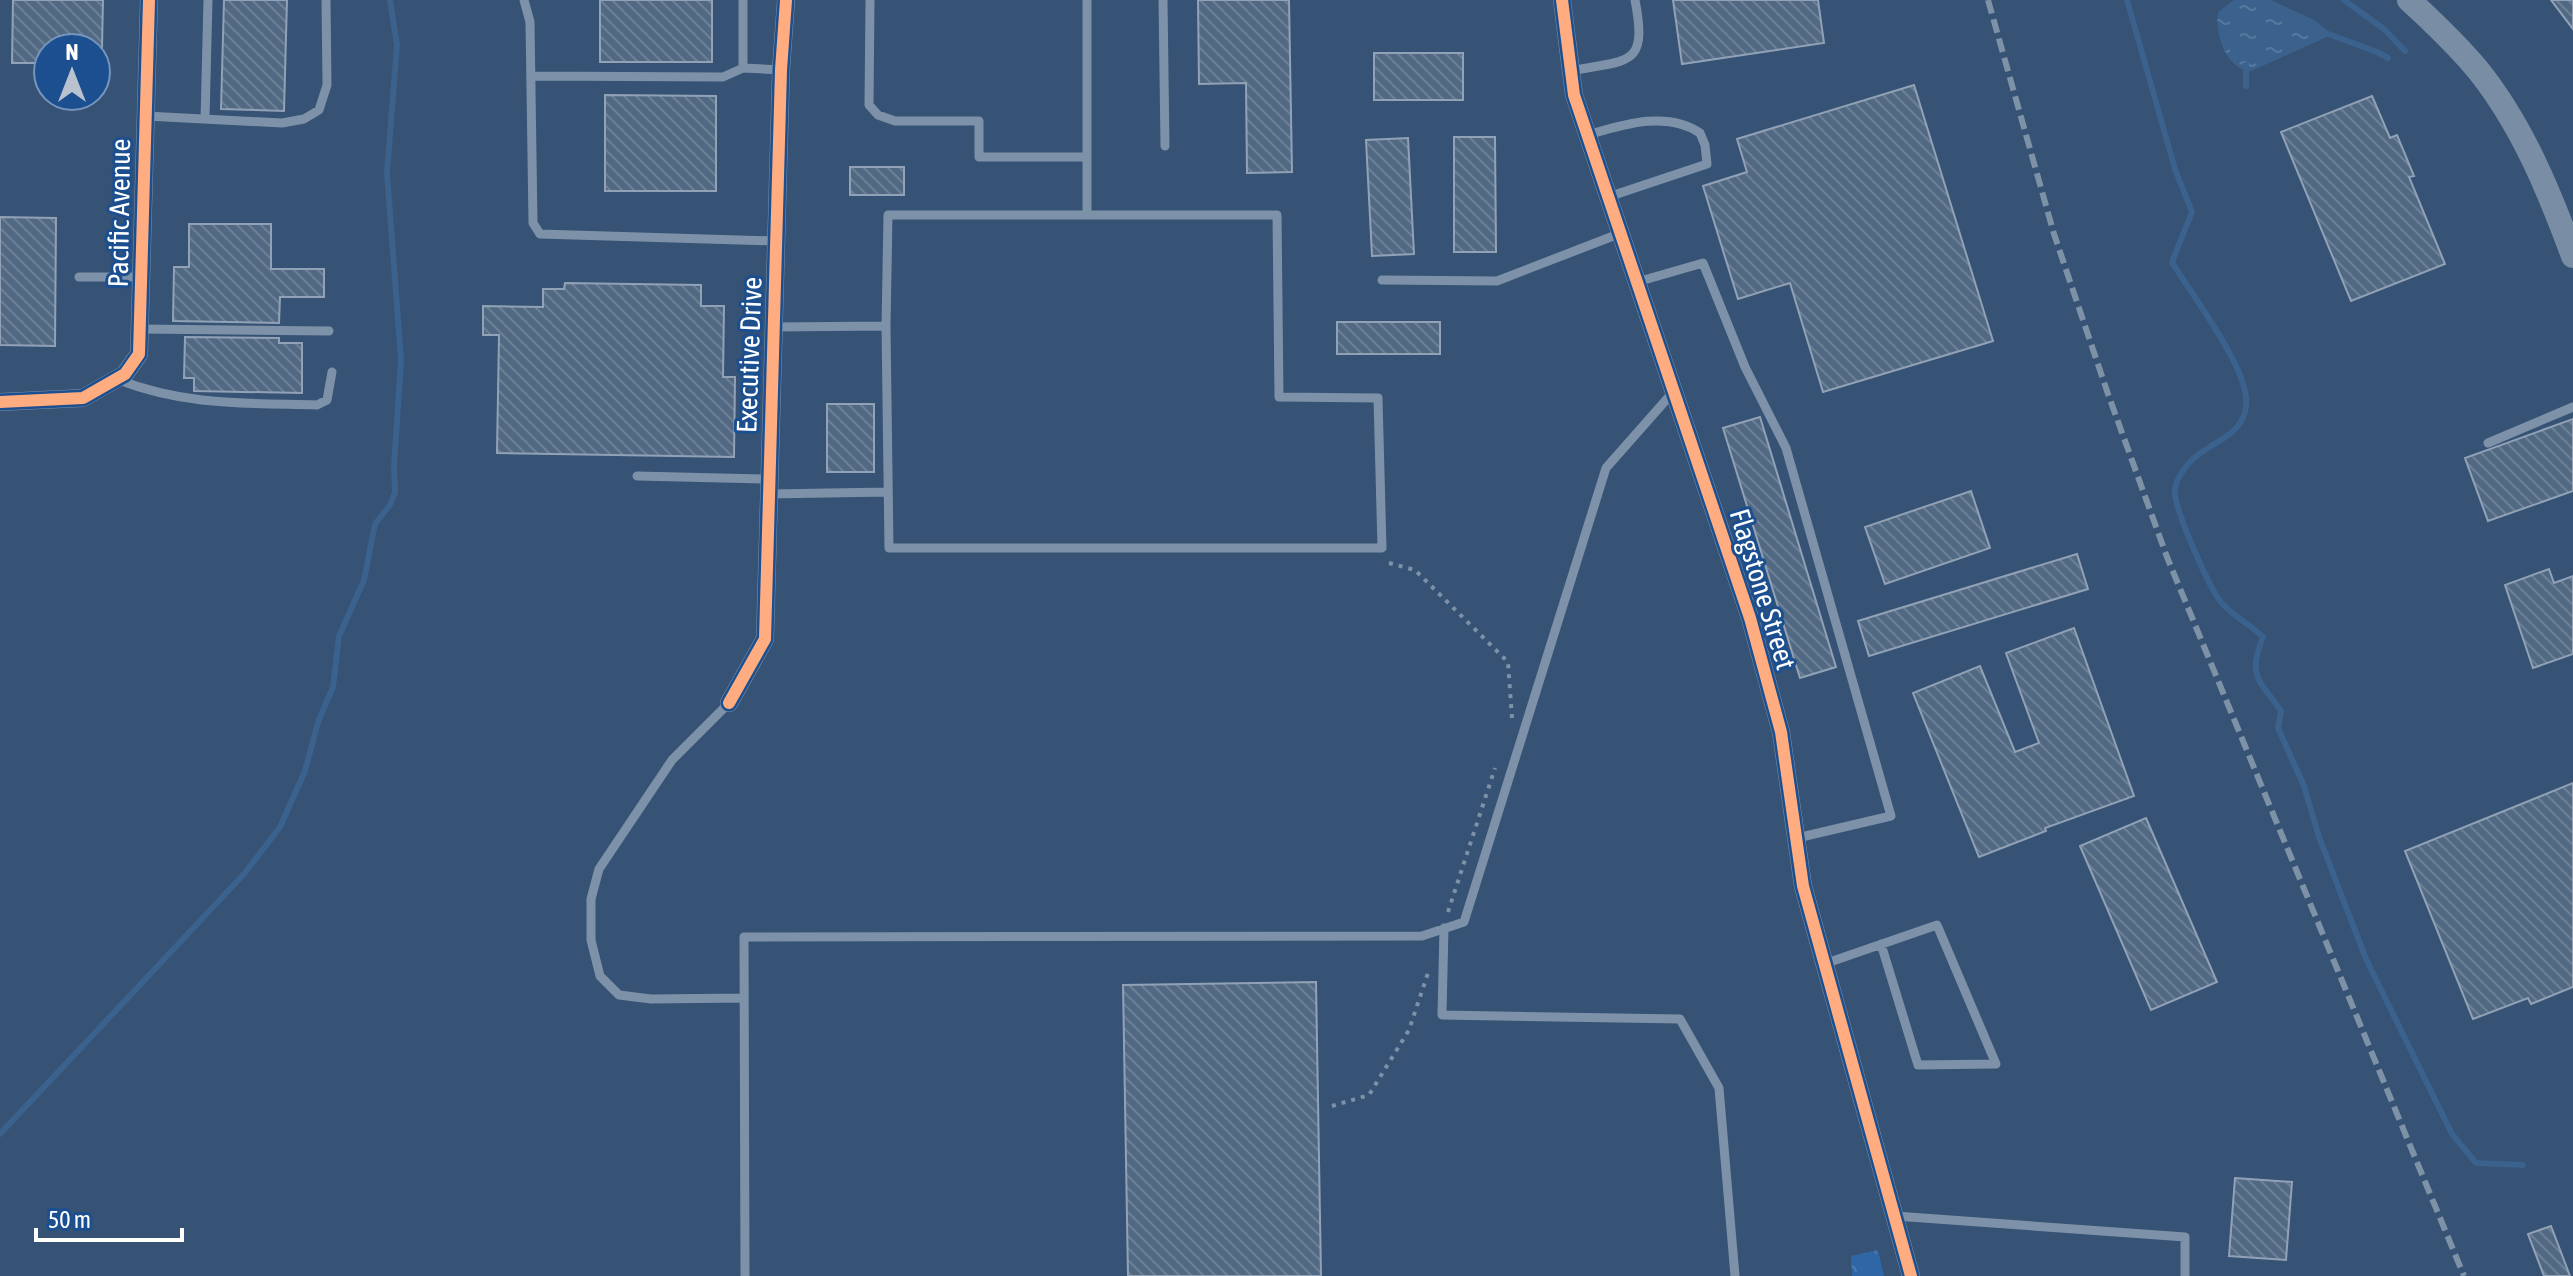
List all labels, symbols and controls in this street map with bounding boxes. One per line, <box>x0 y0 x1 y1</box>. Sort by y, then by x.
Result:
north arrow <box>32 32 112 112</box>
text: N <box>66 39 78 65</box>
street label: Pacific Avenue <box>102 138 136 288</box>
street label: Executive Drive <box>730 276 768 434</box>
street label: Flagstone Street <box>1723 505 1803 673</box>
scale bar <box>36 1192 182 1242</box>
text: 50 m <box>48 1206 91 1233</box>

